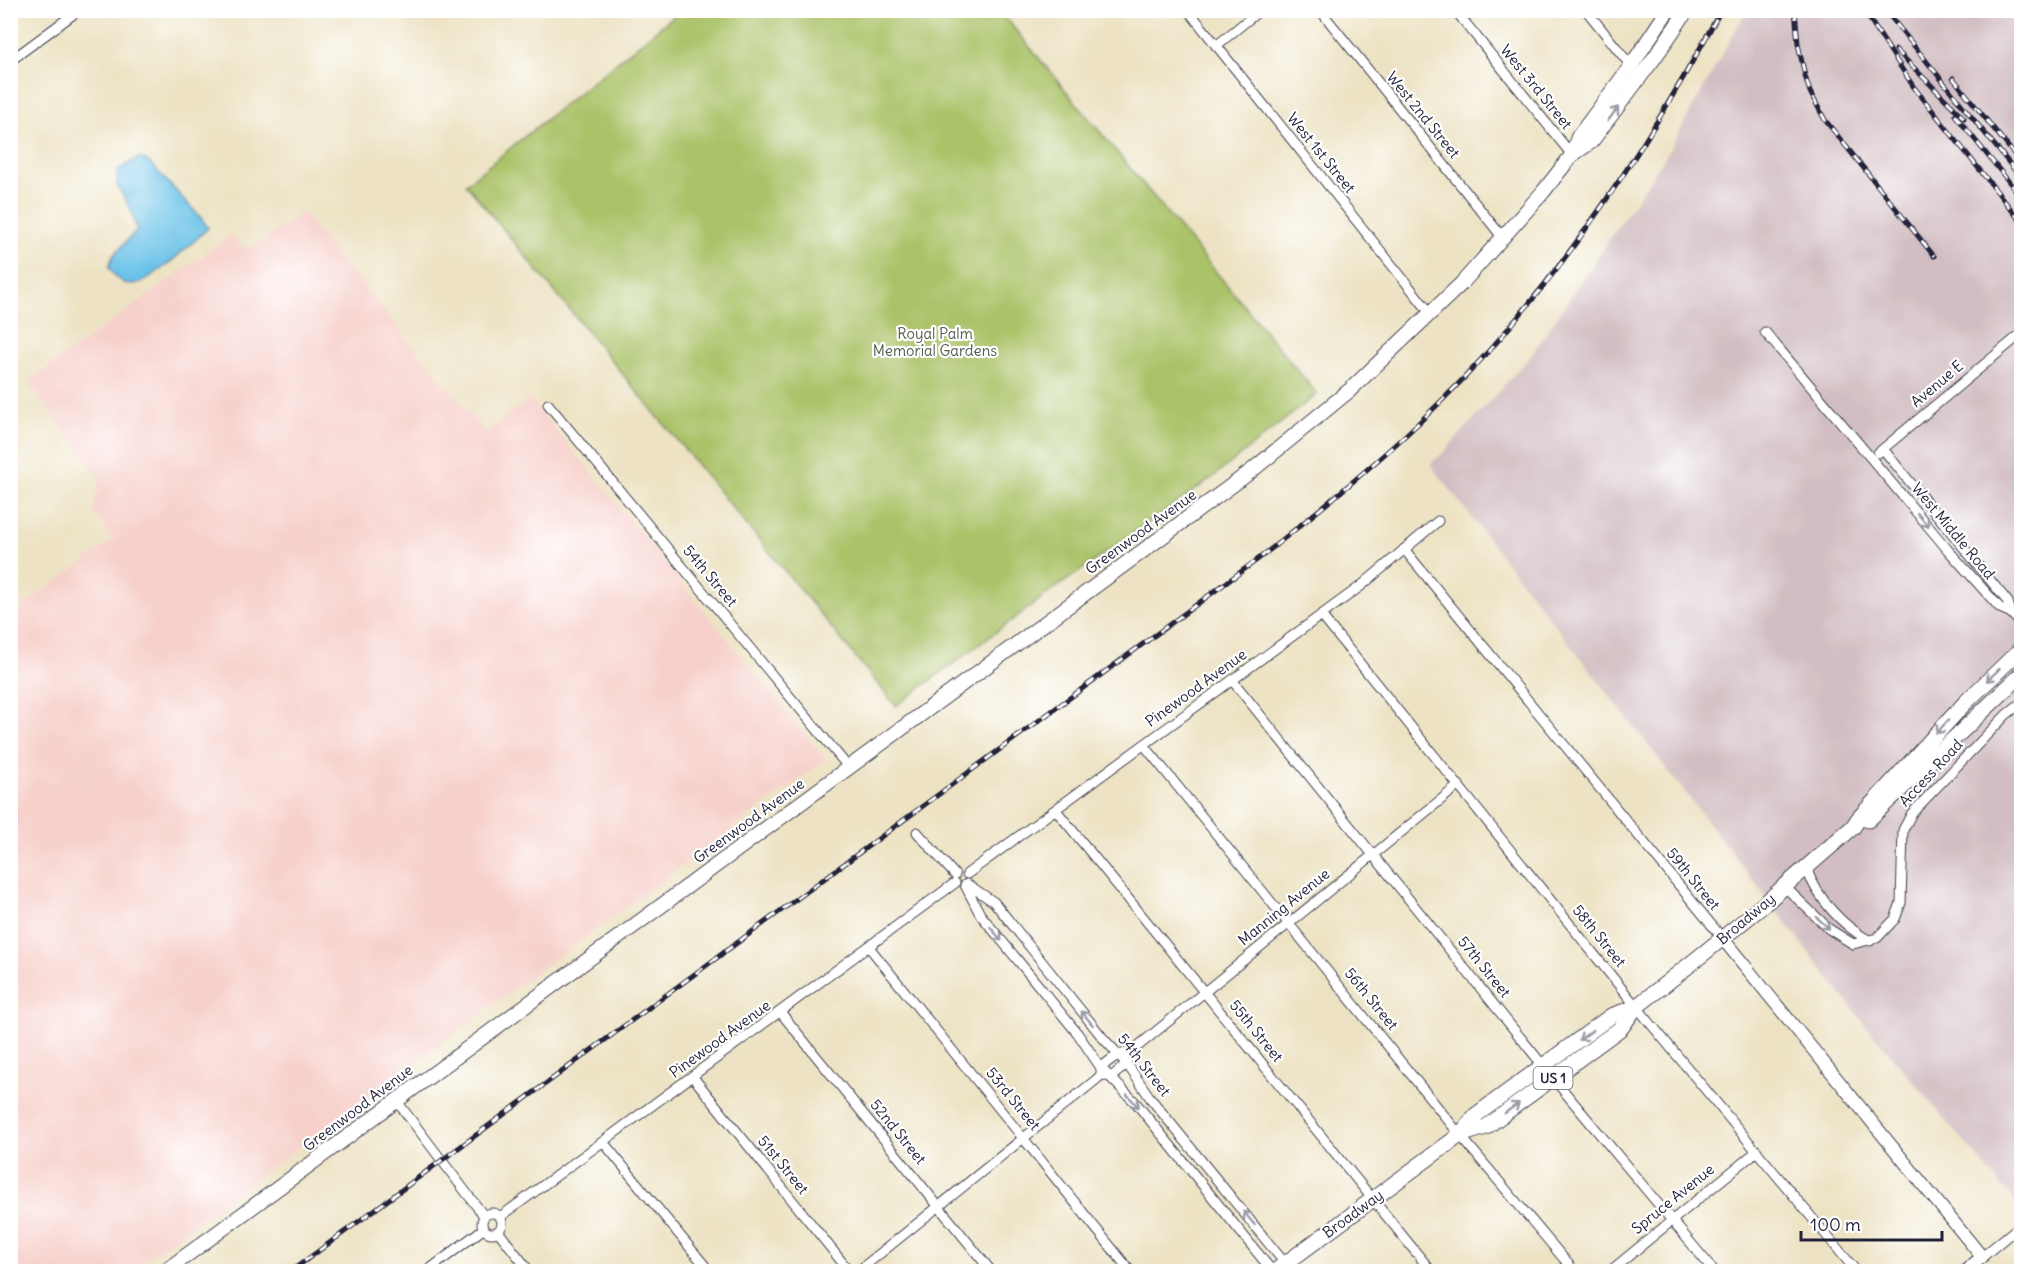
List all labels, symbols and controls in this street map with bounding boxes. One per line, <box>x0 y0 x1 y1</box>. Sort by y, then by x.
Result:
street label: West 3rd Street <box>1496 40 1576 133</box>
street label: West 2nd Street <box>1383 68 1464 162</box>
one-way arrow <box>1606 106 1619 122</box>
street label: West 1st Street <box>1283 109 1360 197</box>
park label: Royal Palm Memorial Gardens <box>873 324 997 360</box>
street label: Avenue E <box>1907 356 1967 411</box>
street label: West Middle Road <box>1908 479 1999 583</box>
street label: Greenwood Avenue <box>1081 485 1200 578</box>
one-way arrow <box>1916 511 1929 527</box>
street label: 54th Street <box>679 541 742 610</box>
street label: Pinewood Avenue <box>1141 645 1250 731</box>
one-way arrow <box>1986 668 2001 682</box>
one-way arrow <box>1935 720 1949 735</box>
street label: Access Road <box>1895 735 1967 810</box>
street label: Greenwood Avenue <box>689 774 808 867</box>
street label: 59th Street <box>1663 844 1724 914</box>
street label: Manning Avenue <box>1234 864 1333 949</box>
street label: Broadway <box>1713 889 1779 949</box>
street label: 58th Street <box>1569 901 1630 971</box>
one-way arrow <box>1815 916 1830 930</box>
one-way arrow <box>990 926 1003 942</box>
street label: 57th Street <box>1454 932 1515 1001</box>
street label: 56th Street <box>1341 964 1402 1034</box>
street label: Pinewood Avenue <box>665 996 774 1082</box>
street label: 55th Street <box>1226 996 1287 1066</box>
one-way arrow <box>1080 1010 1093 1026</box>
street label: 54th Street <box>1114 1029 1175 1100</box>
one-way arrow <box>1578 1029 1594 1041</box>
street label: Greenwood Avenue <box>299 1060 416 1155</box>
street label: 53rd Street <box>982 1063 1045 1134</box>
road number: US 1 <box>1534 1067 1572 1089</box>
one-way arrow <box>1126 1093 1140 1108</box>
street label: 52nd Street <box>866 1095 930 1168</box>
one-way arrow <box>1503 1102 1519 1115</box>
street label: 51st Street <box>754 1131 813 1198</box>
street label: Spruce Avenue <box>1627 1159 1718 1238</box>
street label: Broadway <box>1319 1185 1387 1242</box>
scale bar <box>1801 1204 1942 1242</box>
one-way arrow <box>1242 1210 1255 1226</box>
text: 100 m <box>1810 1213 1861 1236</box>

